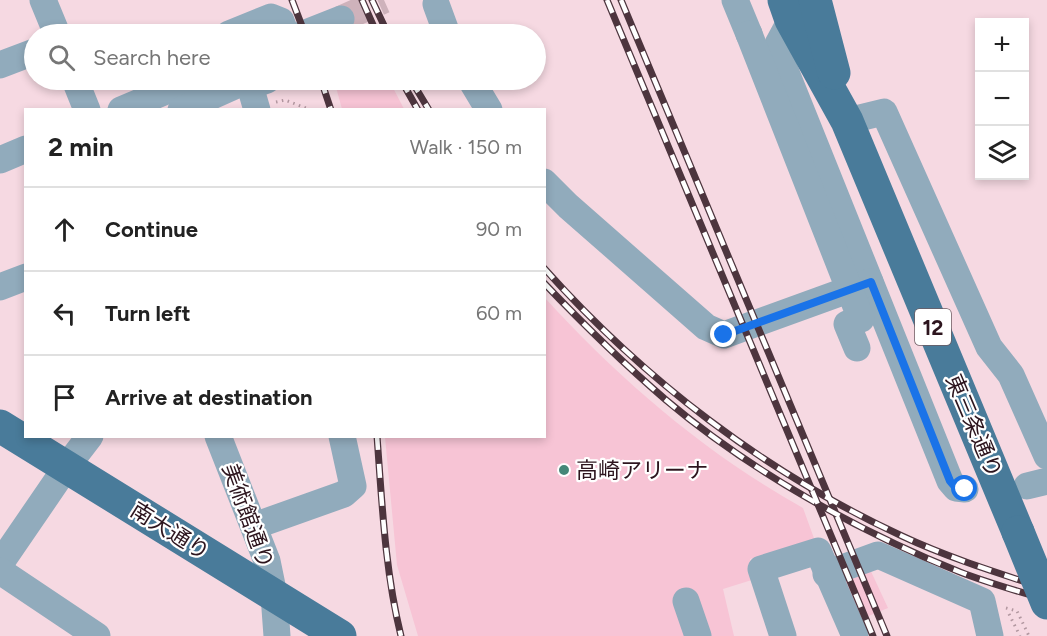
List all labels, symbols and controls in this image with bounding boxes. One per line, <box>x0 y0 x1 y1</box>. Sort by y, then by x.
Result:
map controls <box>975 18 1029 180</box>
button: + <box>975 18 1029 72</box>
search box <box>24 24 546 90</box>
icon: search <box>45 41 78 74</box>
text: Search here <box>93 44 211 71</box>
button: − <box>975 72 1029 126</box>
button: layers <box>975 126 1029 180</box>
text: 2 min <box>48 131 114 163</box>
text: Walk · 150 m <box>410 135 522 159</box>
icon: ahead <box>48 213 81 246</box>
text: Continue <box>105 216 198 243</box>
text: 90 m <box>476 217 522 241</box>
icon: left <box>48 297 81 330</box>
text: Turn left <box>105 300 191 327</box>
text: 60 m <box>476 301 522 325</box>
road number: 12 <box>915 309 951 345</box>
route end <box>710 321 736 347</box>
street label: 東三条通り <box>940 370 1008 482</box>
icon: arrive <box>48 381 81 414</box>
text: Arrive at destination <box>105 384 313 411</box>
place label: 高崎アリーナ <box>576 457 708 484</box>
street label: 美術館通り <box>217 460 279 572</box>
marker: 高崎アリーナ <box>557 463 571 477</box>
route start <box>951 475 977 501</box>
street label: 南大通り <box>126 496 214 566</box>

